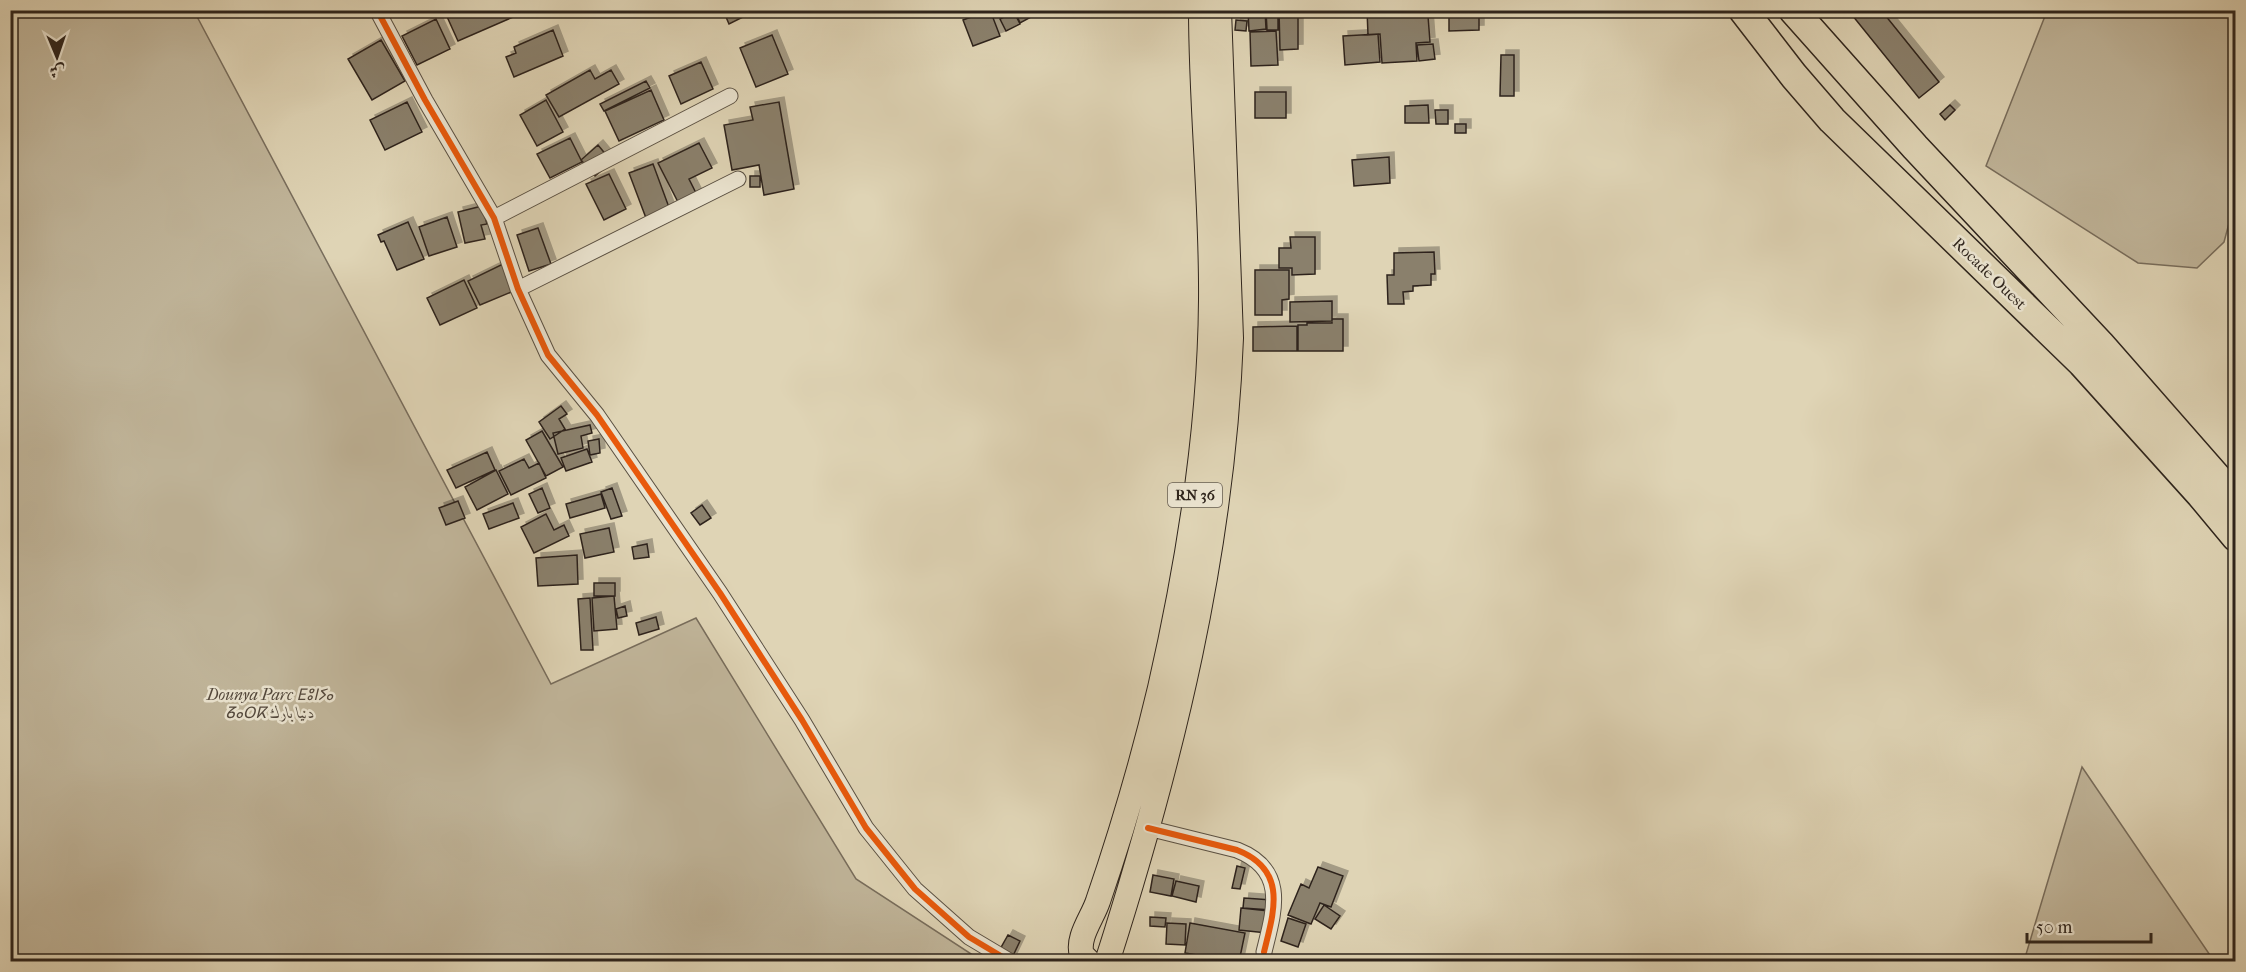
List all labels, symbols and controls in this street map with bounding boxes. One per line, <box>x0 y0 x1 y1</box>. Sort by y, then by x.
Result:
north arrow <box>27 27 87 87</box>
text: ش <box>49 62 66 81</box>
street label: Rocade Ouest <box>1949 233 2031 313</box>
road number: RN 36 <box>1168 483 1222 507</box>
park label: Dounya Parc ⴹⵓⵏⵢⴰ ⵒⴰⵔⴽ دنيا بارك <box>206 685 334 722</box>
scale bar <box>2027 906 2152 944</box>
text: 50 m <box>2036 917 2073 938</box>

